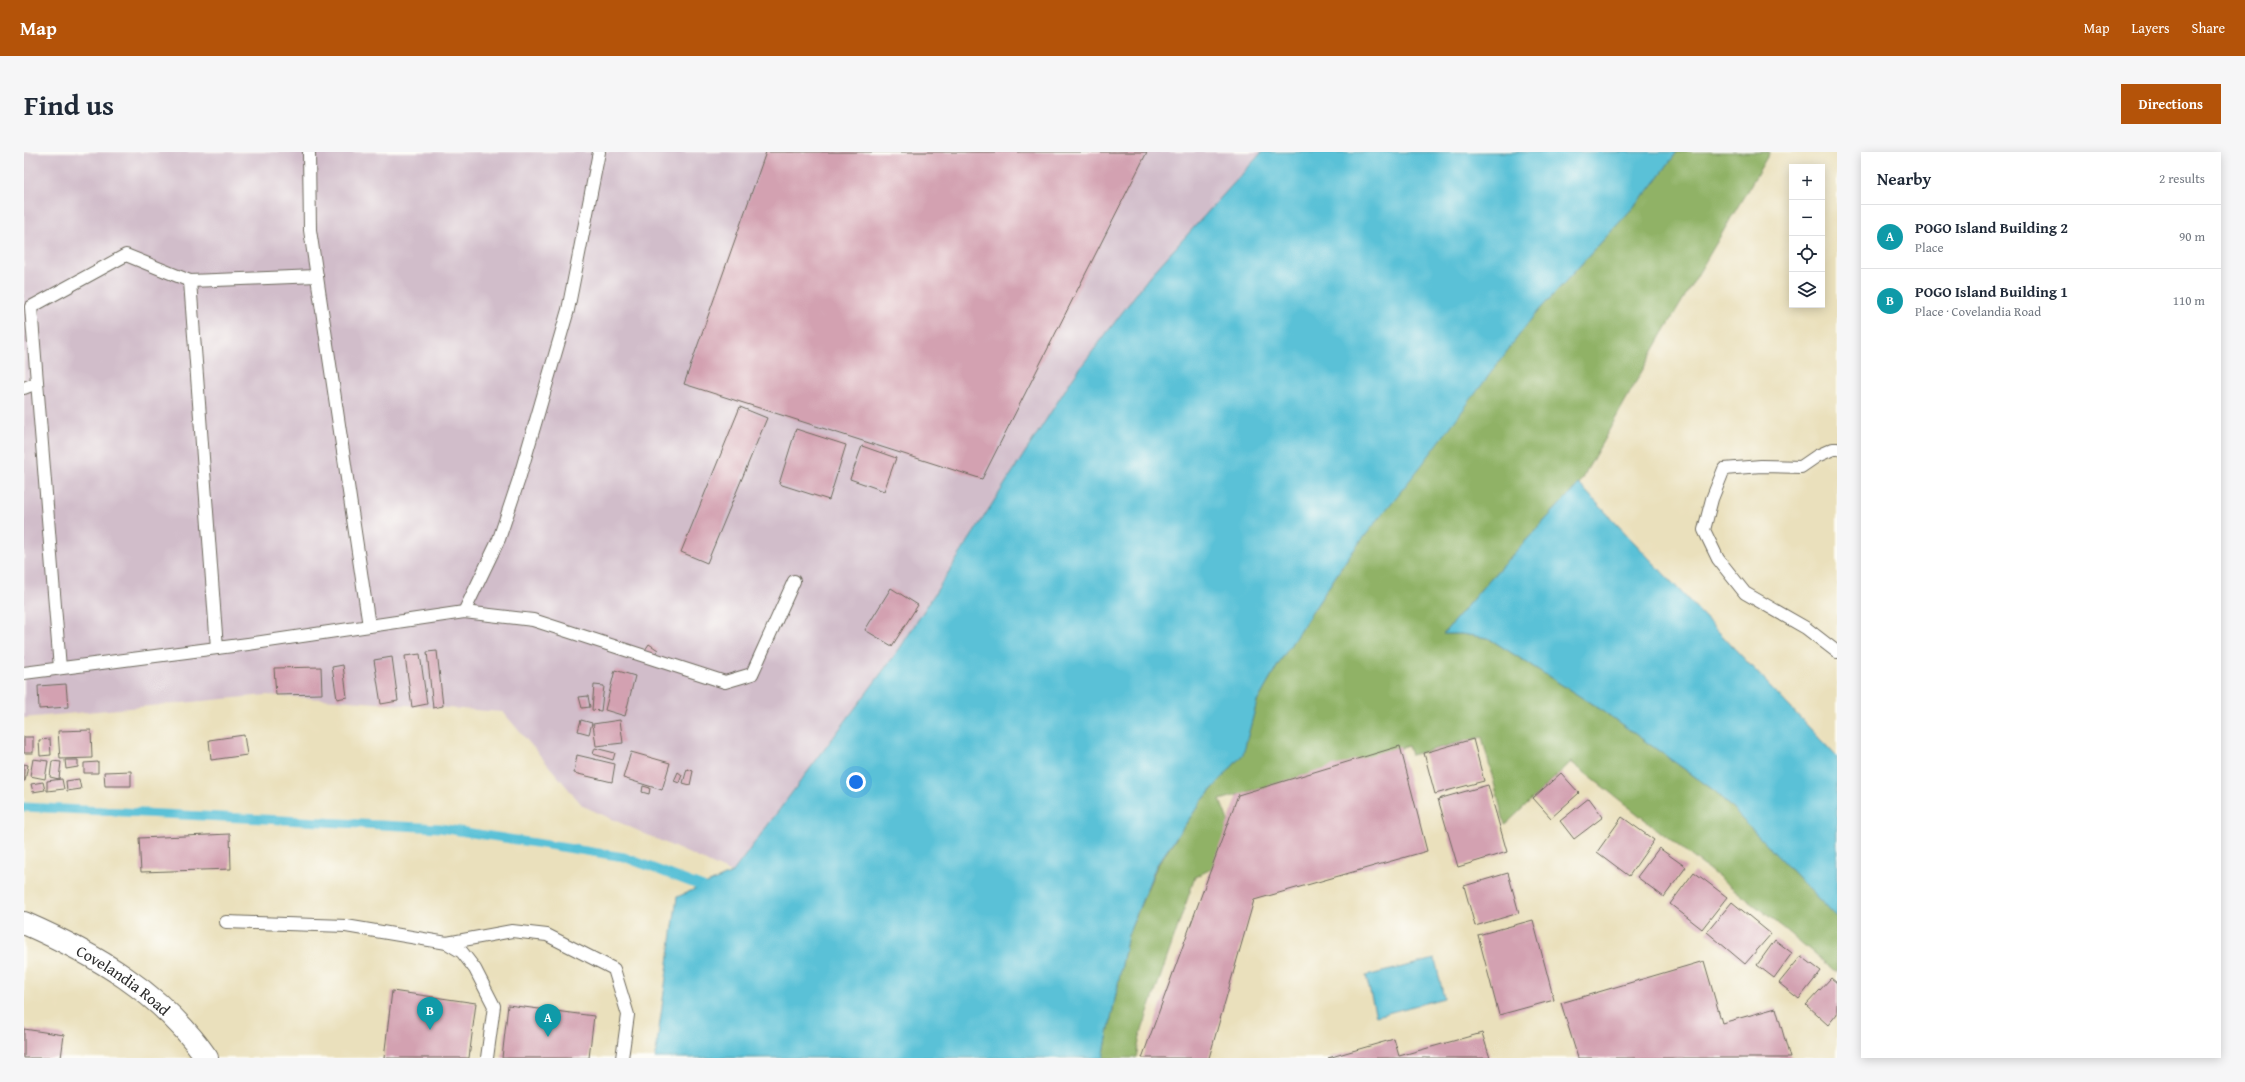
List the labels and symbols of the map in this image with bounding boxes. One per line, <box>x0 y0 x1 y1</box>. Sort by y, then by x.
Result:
your location <box>846 772 866 792</box>
street label: Covelandia Road <box>72 938 176 1021</box>
pin: B <box>417 997 443 1030</box>
pin: A <box>535 1004 561 1037</box>

